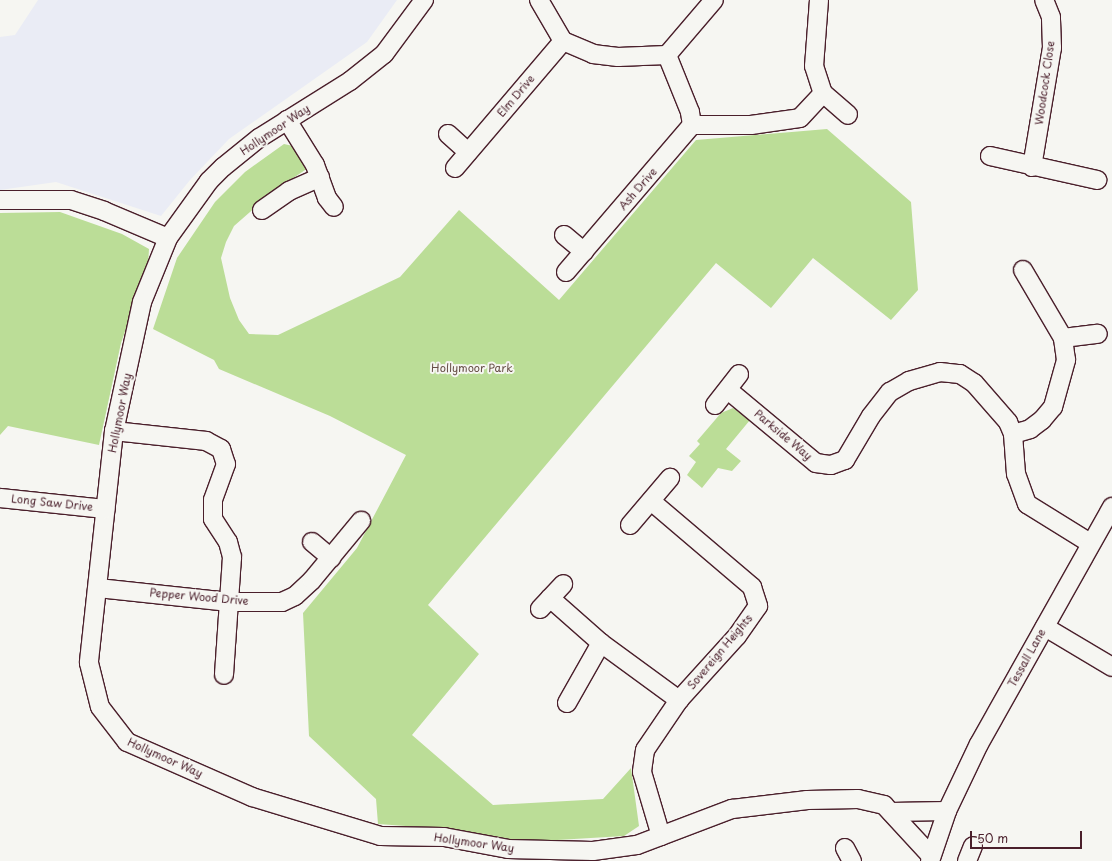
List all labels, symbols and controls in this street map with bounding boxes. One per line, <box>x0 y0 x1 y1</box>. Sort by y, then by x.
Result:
street label: Woodcock Close <box>1033 40 1057 126</box>
street label: Elm Drive <box>494 72 538 120</box>
street label: Hollymoor Way <box>238 102 312 158</box>
street label: Ash Drive <box>616 165 660 213</box>
park label: Hollymoor Park <box>431 361 513 375</box>
street label: Hollymoor Way <box>106 372 134 454</box>
street label: Parkside Way <box>751 407 815 463</box>
street label: Long Saw Drive <box>11 492 93 514</box>
street label: Pepper Wood Drive <box>148 586 250 608</box>
street label: Sovereign Heights <box>685 612 755 692</box>
street label: Tessall Lane <box>1006 627 1048 689</box>
street label: Hollymoor Way <box>125 735 205 781</box>
scale bar <box>972 823 1084 849</box>
text: 50 m <box>977 829 1008 847</box>
street label: Hollymoor Way <box>433 831 515 855</box>

